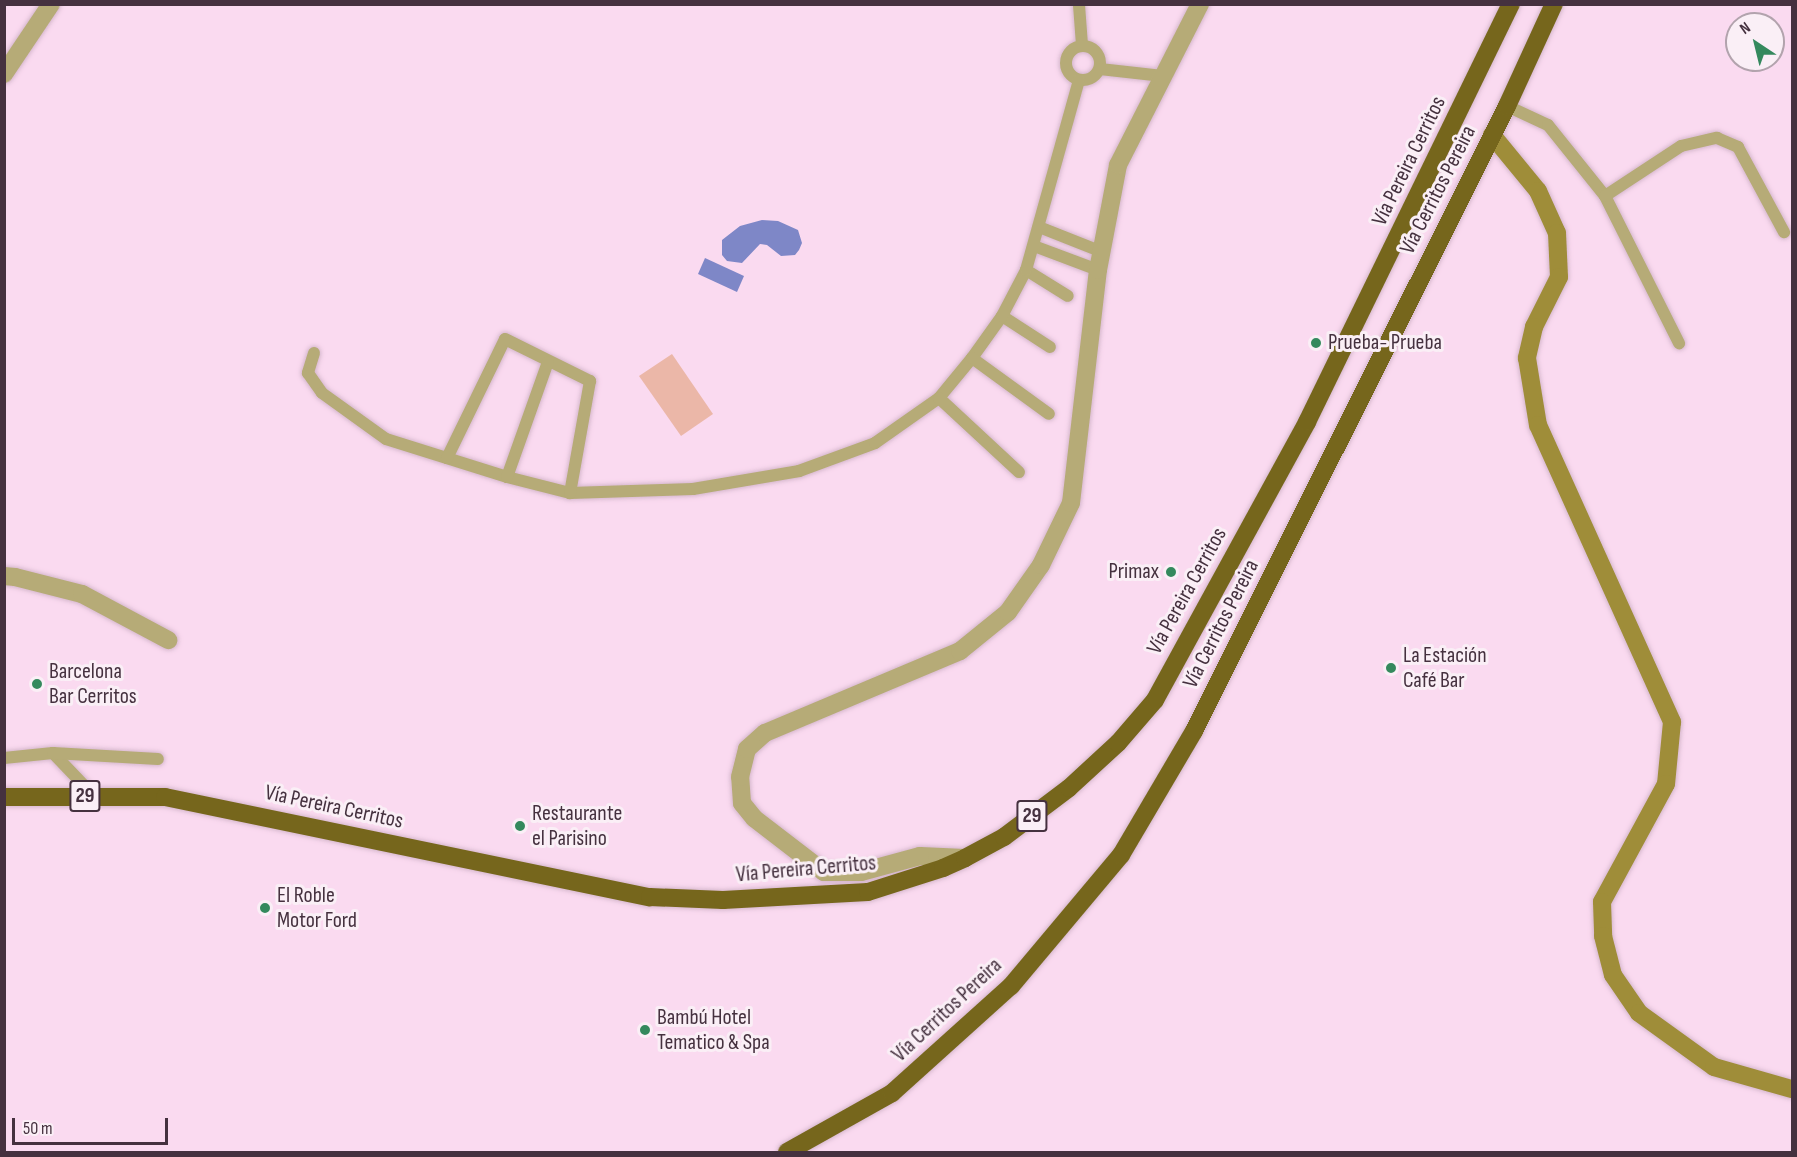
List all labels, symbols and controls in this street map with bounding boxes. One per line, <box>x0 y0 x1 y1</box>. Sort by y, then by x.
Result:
north arrow <box>1725 12 1785 72</box>
text: N <box>1737 18 1754 39</box>
street label: Vía Pereira Cerritos <box>1366 92 1452 230</box>
street label: Vía Cerritos Pereira <box>1394 121 1482 259</box>
place label: Prueba- Prueba <box>1328 330 1442 356</box>
marker: Prueba- Prueba <box>1309 336 1323 350</box>
street label: Vía Pereira Cerritos <box>1141 523 1233 659</box>
street label: Vía Cerritos Pereira <box>1177 555 1265 693</box>
place label: Primax <box>1108 559 1159 585</box>
marker: Primax <box>1164 565 1178 579</box>
place label: La Estación Café Bar <box>1403 642 1487 694</box>
place label: Barcelona Bar Cerritos <box>49 658 137 710</box>
marker: La Estación Café Bar <box>1384 661 1398 675</box>
marker: Barcelona Bar Cerritos <box>30 677 44 691</box>
road number: 29 <box>68 778 101 814</box>
street label: Vía Pereira Cerritos <box>263 779 405 835</box>
road number: 29 <box>1016 798 1048 834</box>
place label: Restaurante el Parisino <box>532 800 622 852</box>
marker: Restaurante el Parisino <box>513 819 527 833</box>
street label: Vía Pereira Cerritos <box>735 850 877 888</box>
place label: El Roble Motor Ford <box>277 882 357 933</box>
marker: El Roble Motor Ford <box>258 901 272 915</box>
street label: Vía Cerritos Pereira <box>887 952 1007 1068</box>
place label: Bambú Hotel Tematico & Spa <box>657 1004 770 1056</box>
marker: Bambú Hotel Tematico & Spa <box>638 1023 652 1037</box>
scale bar <box>15 1106 171 1144</box>
text: 50 m <box>23 1118 53 1139</box>

